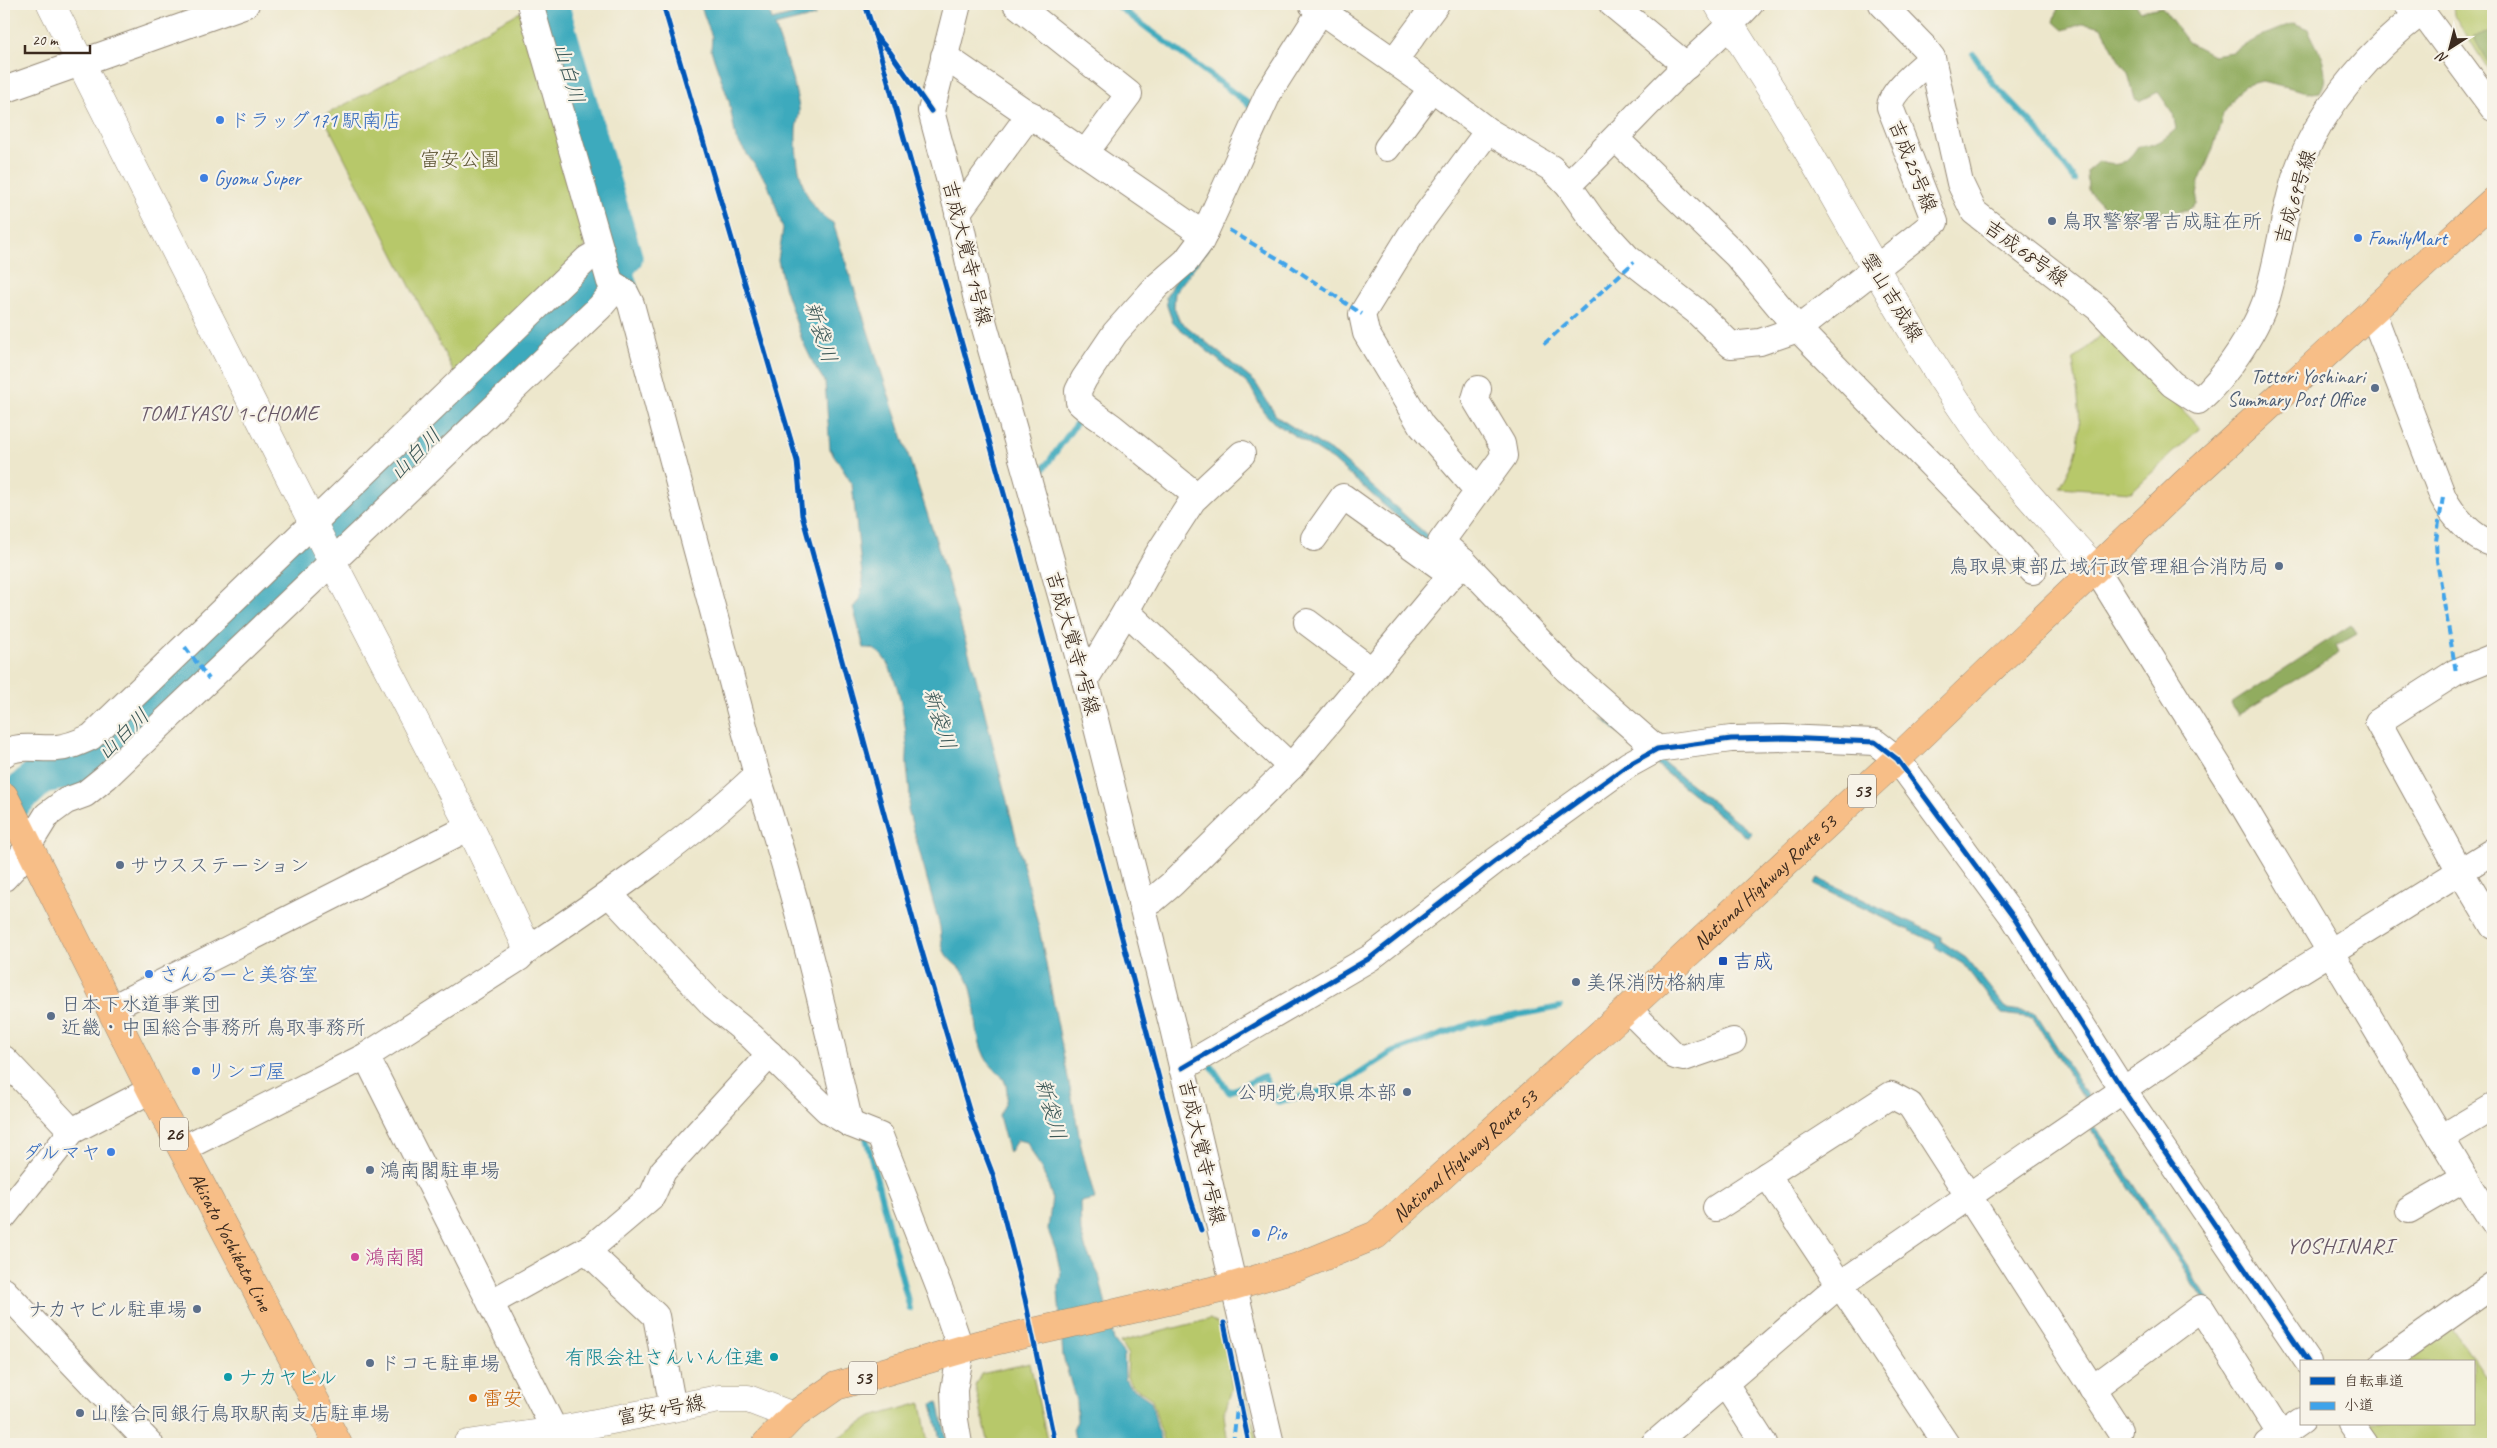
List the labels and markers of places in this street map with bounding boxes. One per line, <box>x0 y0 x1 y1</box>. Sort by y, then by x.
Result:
place label: ドラッグ171 駅南店 <box>230 108 402 133</box>
marker: ドラッグ171 駅南店 <box>214 114 226 126</box>
place label: Gyomu Super <box>214 166 302 191</box>
marker: Gyomu Super <box>198 172 210 184</box>
place label: 鳥取警察署吉成駐在所 <box>2062 209 2262 234</box>
marker: 鳥取警察署吉成駐在所 <box>2046 215 2058 227</box>
place label: FamilyMart <box>2368 226 2449 251</box>
marker: FamilyMart <box>2352 232 2364 244</box>
place label: Tottori Yoshinari Summary Post Office <box>2227 364 2367 412</box>
marker: Tottori Yoshinari Summary Post Office <box>2369 382 2381 394</box>
place label: 鳥取県東部広域行政管理組合消防局 <box>1949 554 2269 579</box>
marker: 鳥取県東部広域行政管理組合消防局 <box>2273 560 2285 572</box>
place label: サウスステーション <box>130 853 310 878</box>
marker: サウスステーション <box>114 859 126 871</box>
place label: 吉成 <box>1733 949 1773 974</box>
marker: 吉成 <box>1717 955 1729 967</box>
place label: さんるーと美容室 <box>159 962 318 987</box>
marker: さんるーと美容室 <box>143 968 155 980</box>
place label: 美保消防格納庫 <box>1586 970 1726 995</box>
marker: 美保消防格納庫 <box>1570 976 1582 988</box>
place label: 日本下水道事業団 近畿・中国総合事務所 鳥取事務所 <box>61 992 366 1040</box>
marker: 日本下水道事業団 近畿・中国総合事務所 鳥取事務所 <box>45 1010 57 1022</box>
place label: リンゴ屋 <box>206 1059 286 1084</box>
marker: リンゴ屋 <box>190 1065 202 1077</box>
place label: 公明党鳥取県本部 <box>1237 1080 1397 1105</box>
marker: 公明党鳥取県本部 <box>1401 1086 1413 1098</box>
place label: ダルマヤ <box>23 1140 101 1165</box>
marker: ダルマヤ <box>105 1146 117 1158</box>
place label: 鴻南閣駐車場 <box>380 1158 500 1183</box>
marker: 鴻南閣駐車場 <box>364 1164 376 1176</box>
place label: Pio <box>1266 1221 1288 1246</box>
marker: Pio <box>1250 1227 1262 1239</box>
place label: 鴻南閣 <box>365 1245 425 1270</box>
marker: 鴻南閣 <box>349 1251 361 1263</box>
place label: ナカヤビル駐車場 <box>27 1297 187 1322</box>
marker: ナカヤビル駐車場 <box>191 1303 203 1315</box>
place label: 有限会社さんいん住建 <box>564 1345 764 1370</box>
place label: ドコモ駐車場 <box>380 1351 500 1376</box>
marker: 有限会社さんいん住建 <box>768 1351 780 1363</box>
marker: ドコモ駐車場 <box>364 1357 376 1369</box>
place label: ナカヤビル <box>238 1365 338 1390</box>
marker: ナカヤビル <box>222 1371 234 1383</box>
place label: 雷安 <box>483 1386 523 1411</box>
marker: 雷安 <box>467 1392 479 1404</box>
place label: 山陰合同銀行鳥取駅南支店駐車場 <box>90 1401 390 1426</box>
marker: 山陰合同銀行鳥取駅南支店駐車場 <box>74 1407 86 1419</box>

